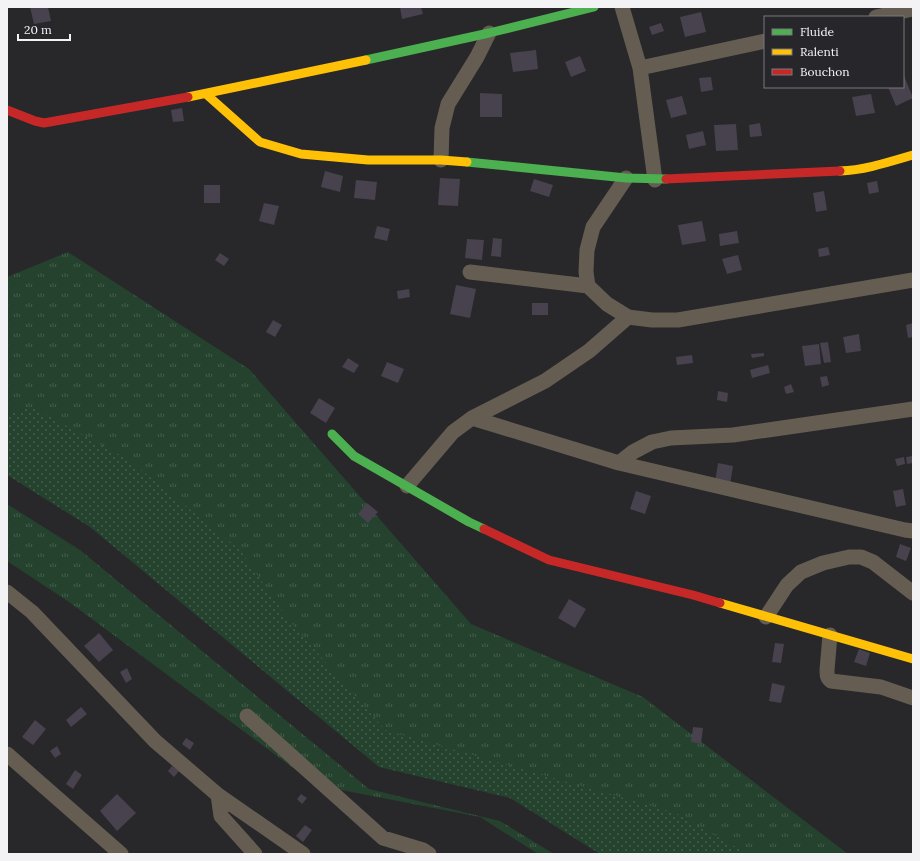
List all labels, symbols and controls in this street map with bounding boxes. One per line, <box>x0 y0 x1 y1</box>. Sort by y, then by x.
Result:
scale bar <box>18 16 70 42</box>
legend <box>764 16 904 88</box>
text: 20 m <box>24 22 52 37</box>
text: Fluide <box>800 24 835 39</box>
text: Ralenti <box>800 44 839 59</box>
text: Bouchon <box>800 64 850 79</box>

